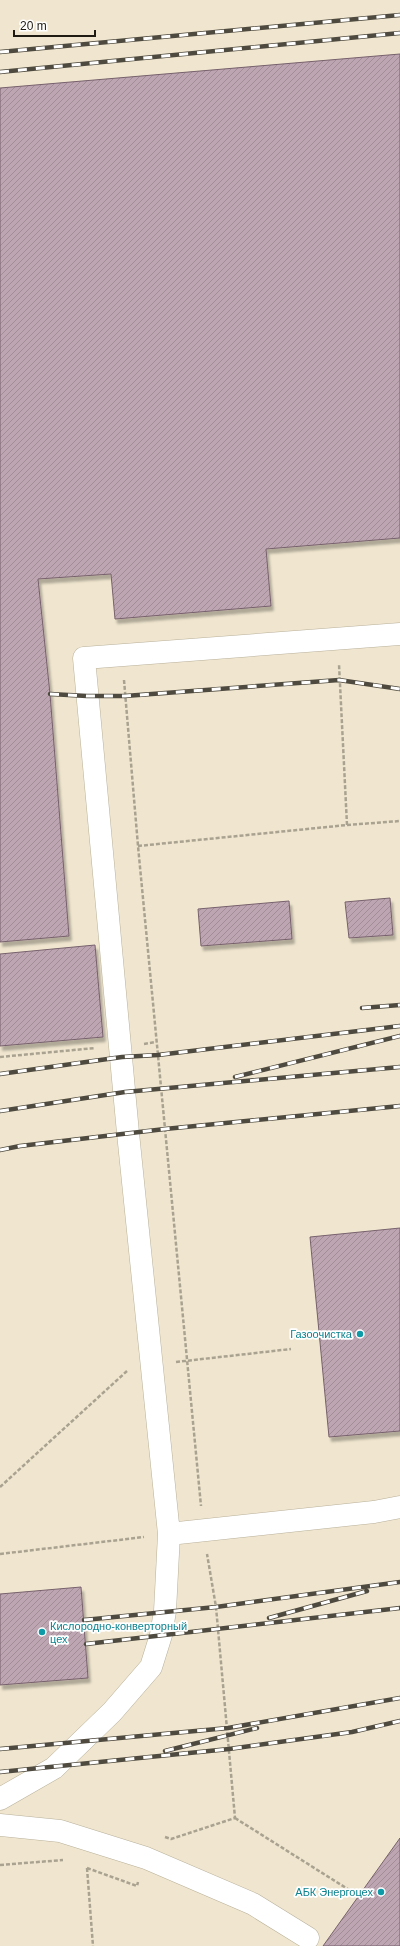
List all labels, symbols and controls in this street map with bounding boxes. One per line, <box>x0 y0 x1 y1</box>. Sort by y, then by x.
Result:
scale bar <box>14 12 95 38</box>
text: 20 m <box>20 19 47 33</box>
place label: Газоочистка <box>290 1328 353 1340</box>
marker: Газоочистка <box>355 1329 365 1339</box>
place label: Кислородно-конверторный цех <box>50 1620 187 1645</box>
marker: Кислородно-конверторный цех <box>37 1627 47 1637</box>
place label: АБК Энергоцех <box>295 1886 373 1898</box>
marker: АБК Энергоцех <box>376 1887 386 1897</box>

